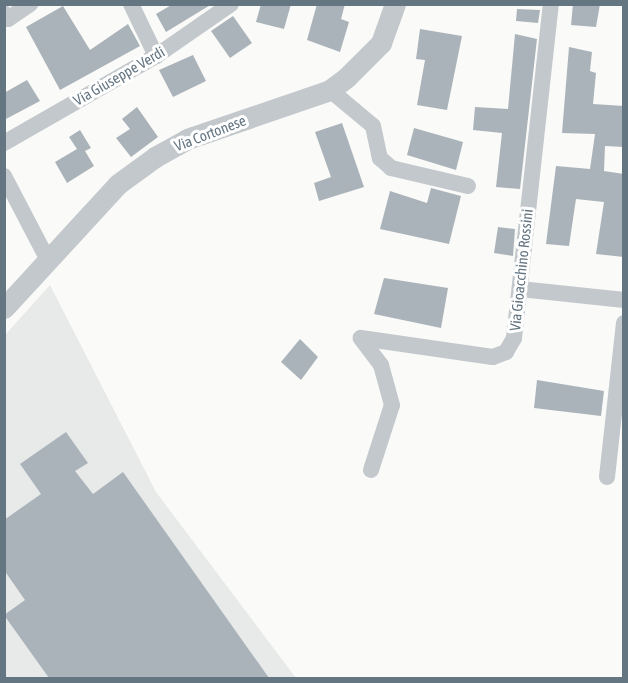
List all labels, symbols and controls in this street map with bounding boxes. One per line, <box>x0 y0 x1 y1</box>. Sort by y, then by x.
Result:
street label: Via Giuseppe Verdi <box>70 43 168 109</box>
street label: Via Cortonese <box>172 111 248 155</box>
street label: Via Gioacchino Rossini <box>506 208 536 332</box>

